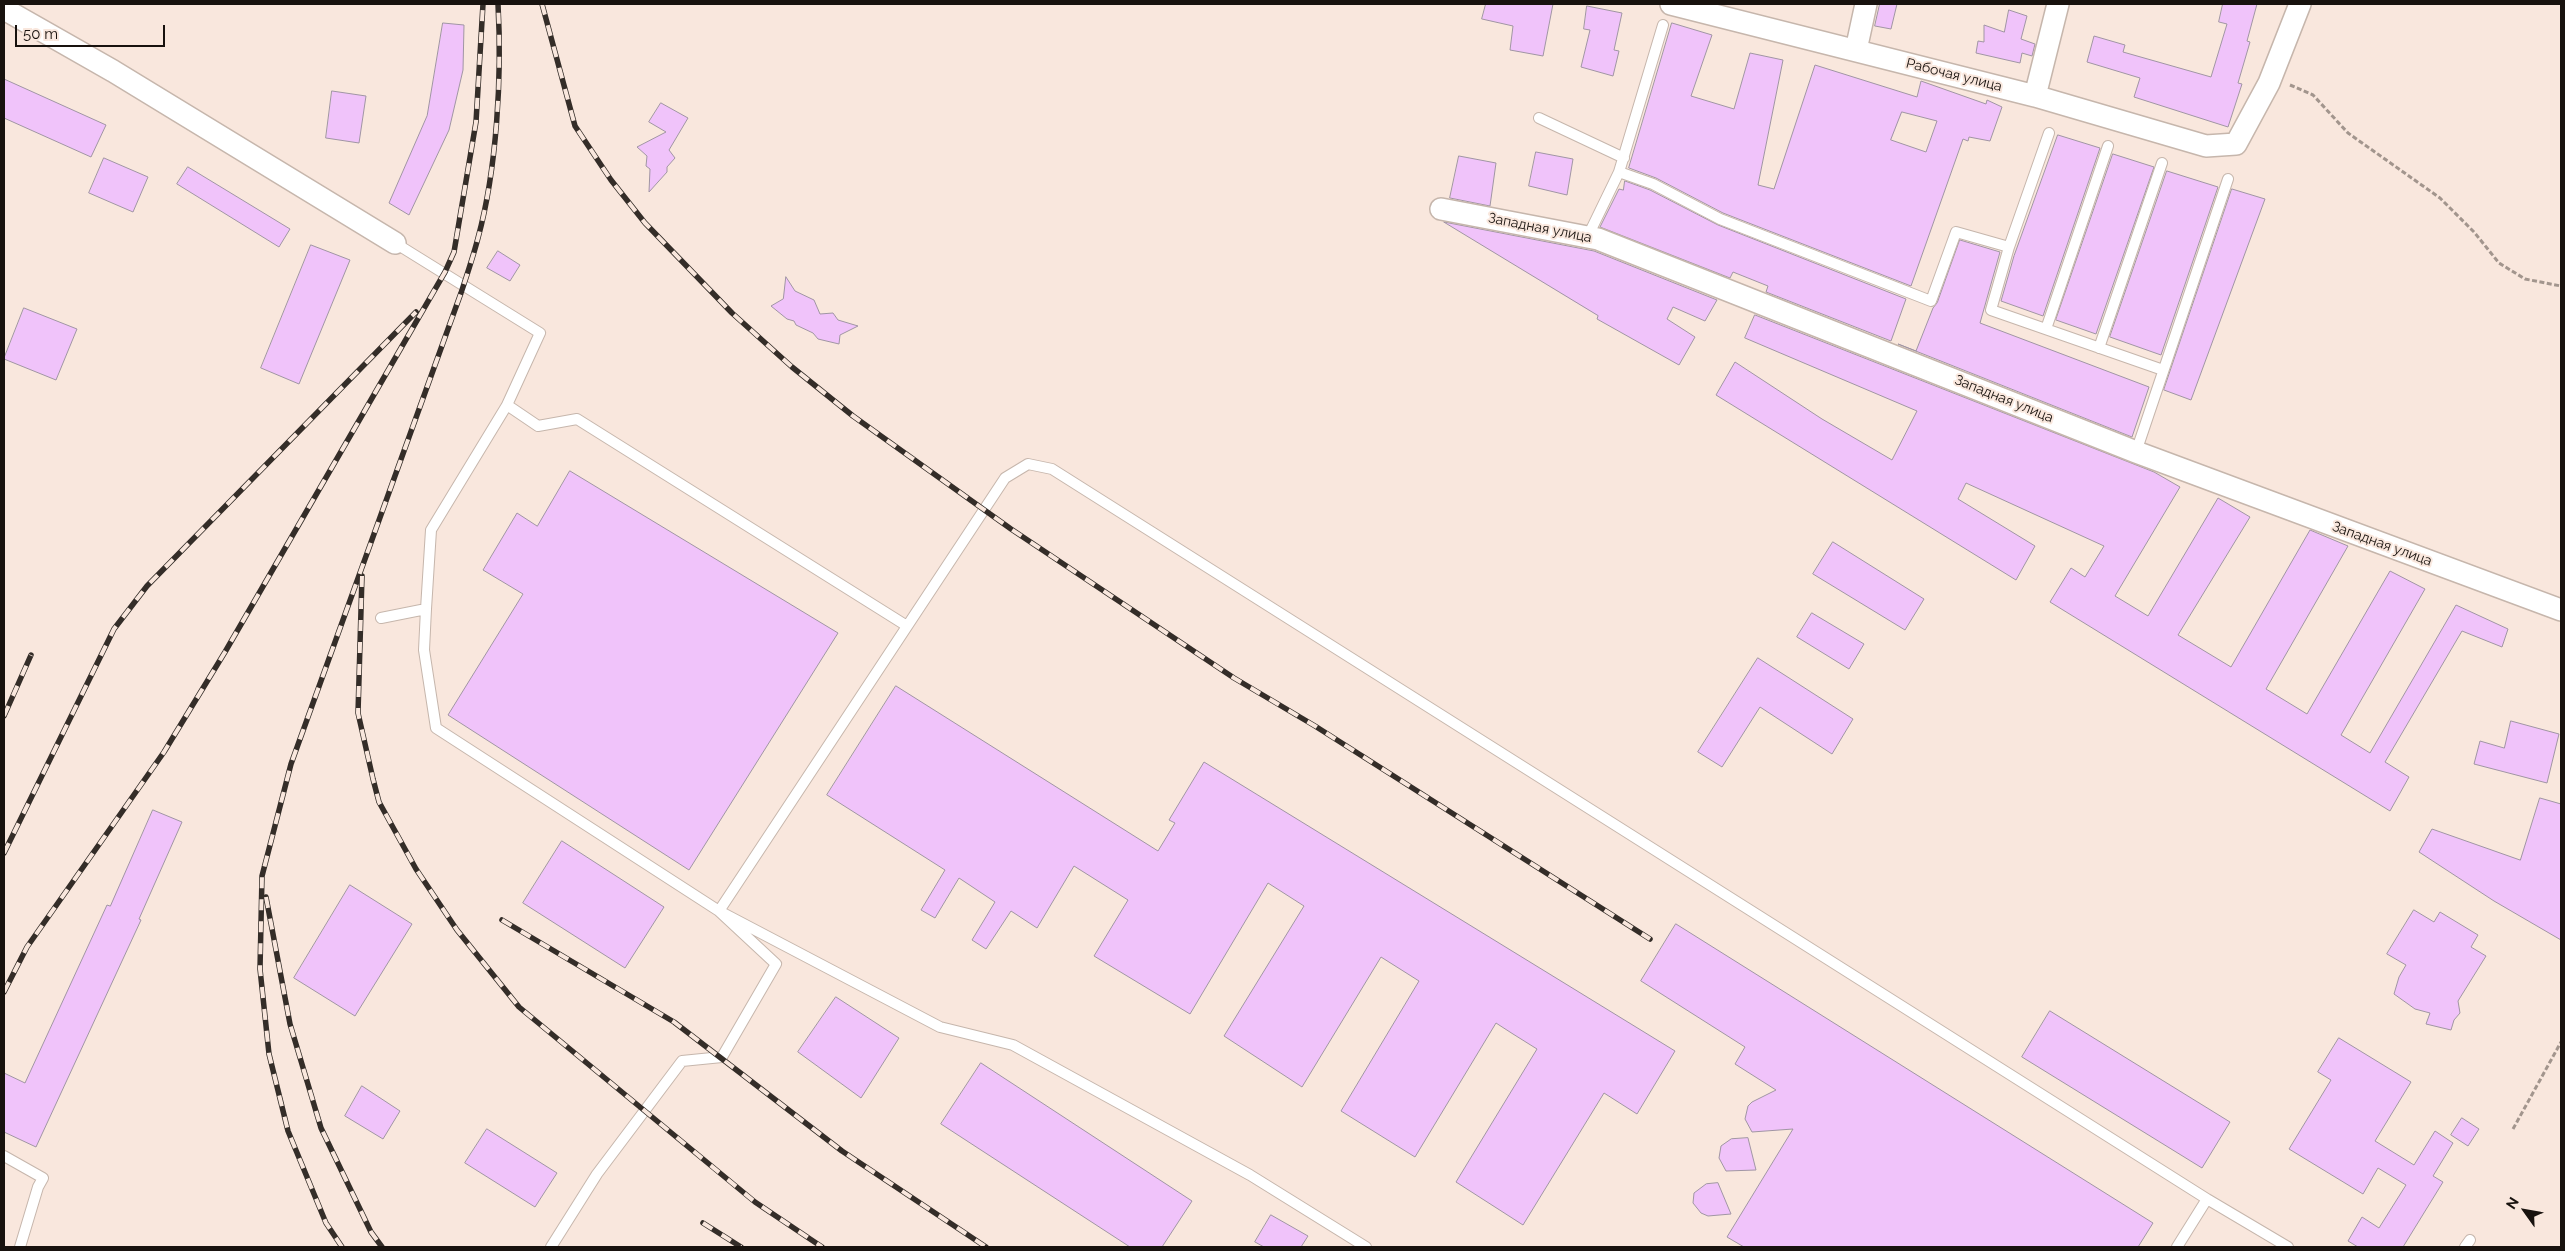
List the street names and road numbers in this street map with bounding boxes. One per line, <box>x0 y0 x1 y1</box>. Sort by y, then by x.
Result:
street label: Рабочая улица <box>1904 55 2004 95</box>
street label: Западная улица <box>1487 210 1593 246</box>
street label: Западная улица <box>1952 372 2056 426</box>
street label: Западная улица <box>2330 518 2434 570</box>

